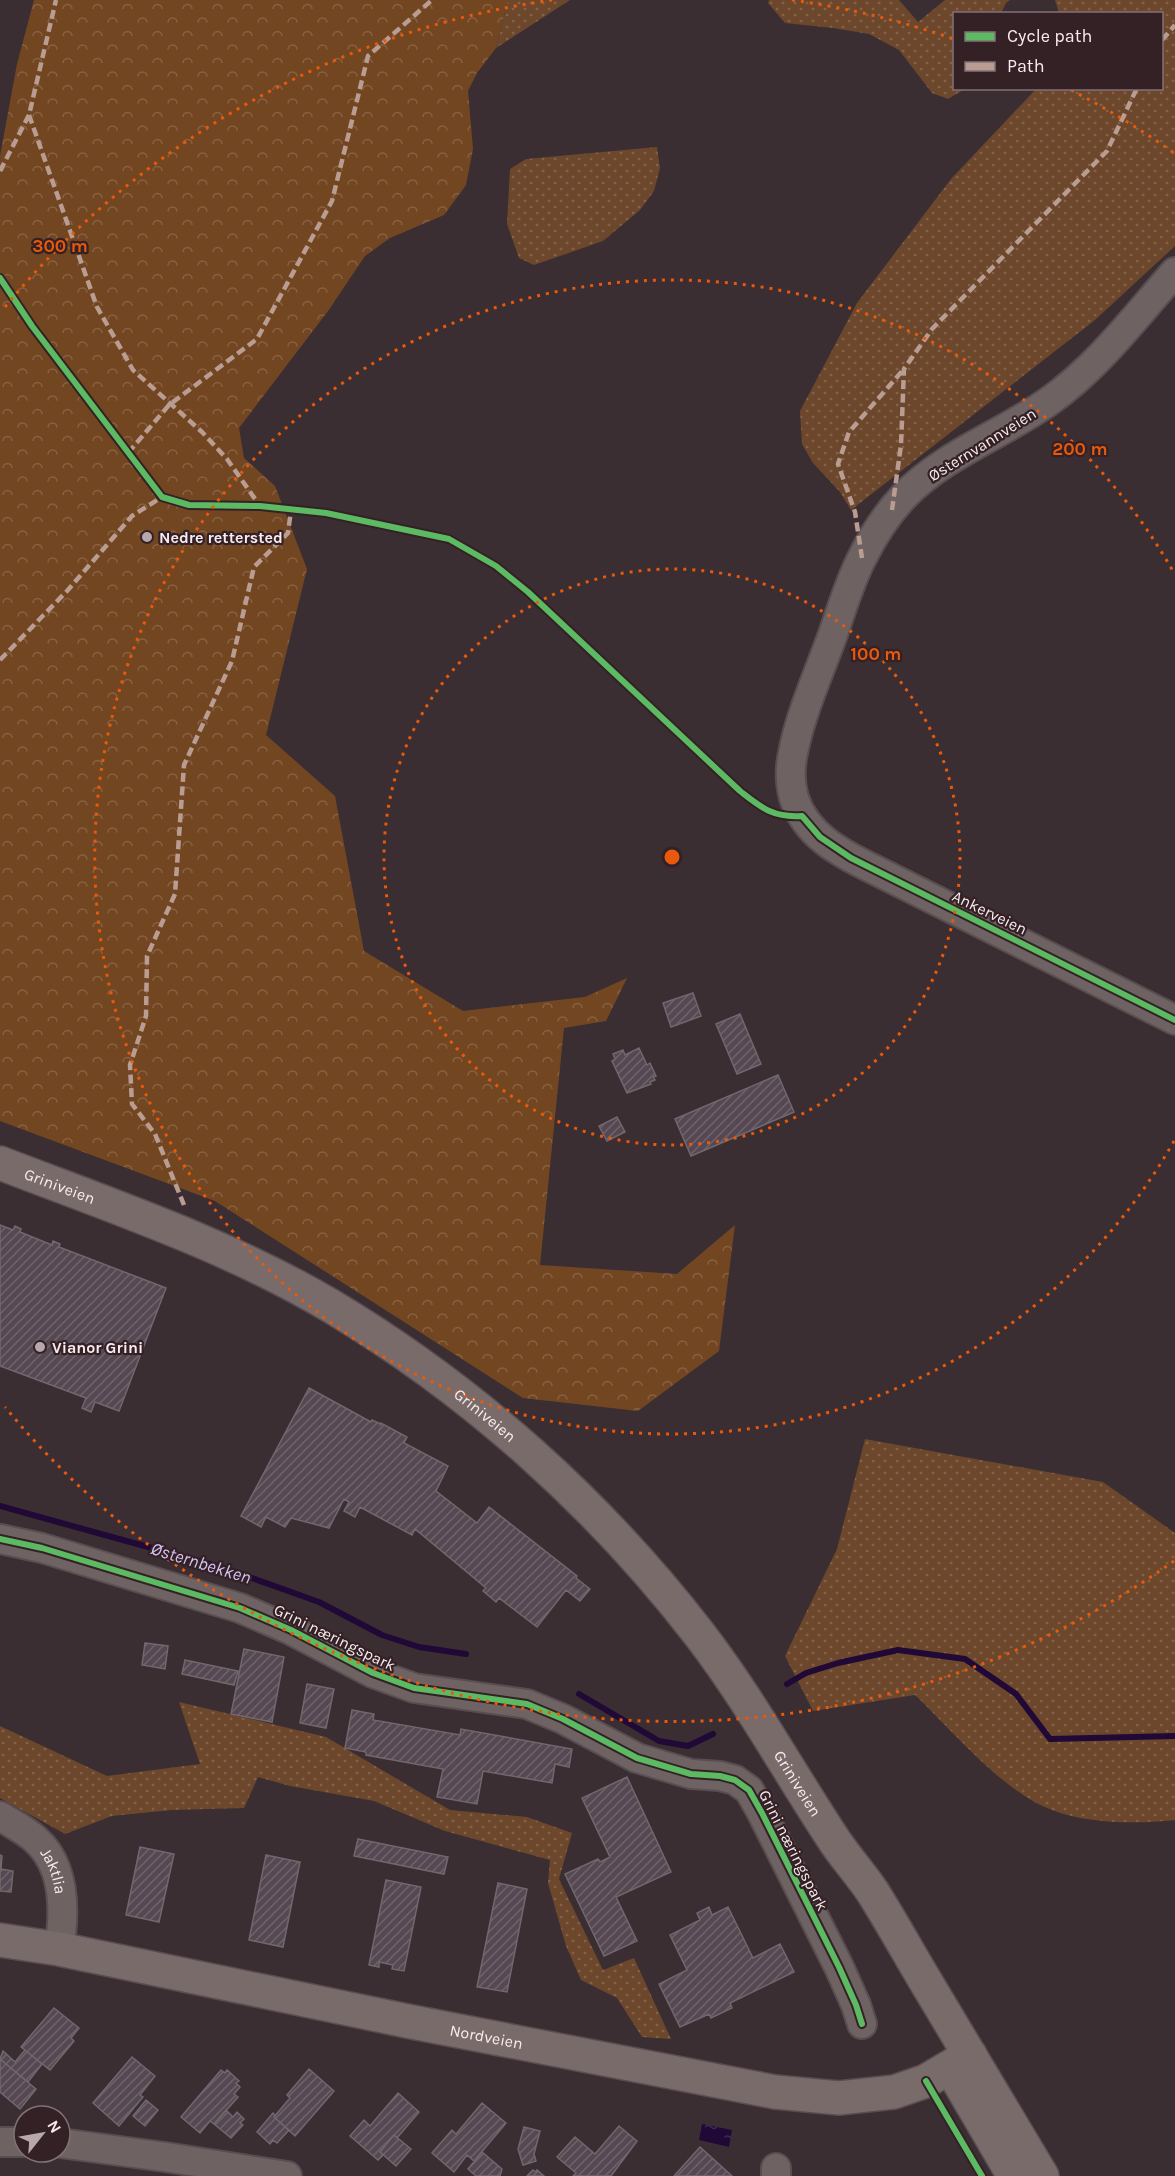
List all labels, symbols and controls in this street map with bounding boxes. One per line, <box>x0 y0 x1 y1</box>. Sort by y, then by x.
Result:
legend <box>953 12 1163 90</box>
text: Cycle path <box>1007 25 1092 47</box>
text: Path <box>1007 55 1045 77</box>
text: 300 m <box>32 235 88 257</box>
street label: Østernvannveien <box>925 404 1040 485</box>
text: 200 m <box>1052 438 1108 460</box>
place label: Nedre rettersted <box>159 528 283 547</box>
marker: Nedre rettersted <box>140 530 154 544</box>
text: 100 m <box>851 643 901 665</box>
centre of rings <box>662 847 682 867</box>
street label: Ankerveien <box>949 886 1030 939</box>
street label: Griniveien <box>22 1164 98 1208</box>
place label: Vianor Grini <box>52 1338 143 1357</box>
marker: Vianor Grini <box>33 1340 47 1354</box>
street label: Griniveien <box>450 1384 520 1446</box>
water label: Østernbekken <box>148 1537 254 1589</box>
street label: Grini næringspark <box>271 1600 399 1675</box>
street label: Griniveien <box>770 1747 825 1820</box>
street label: Grini næringspark <box>755 1787 832 1914</box>
street label: Jaktlia <box>36 1844 70 1895</box>
street label: Nordveien <box>448 2020 524 2053</box>
north arrow <box>12 2104 72 2164</box>
text: N <box>43 2117 66 2136</box>

